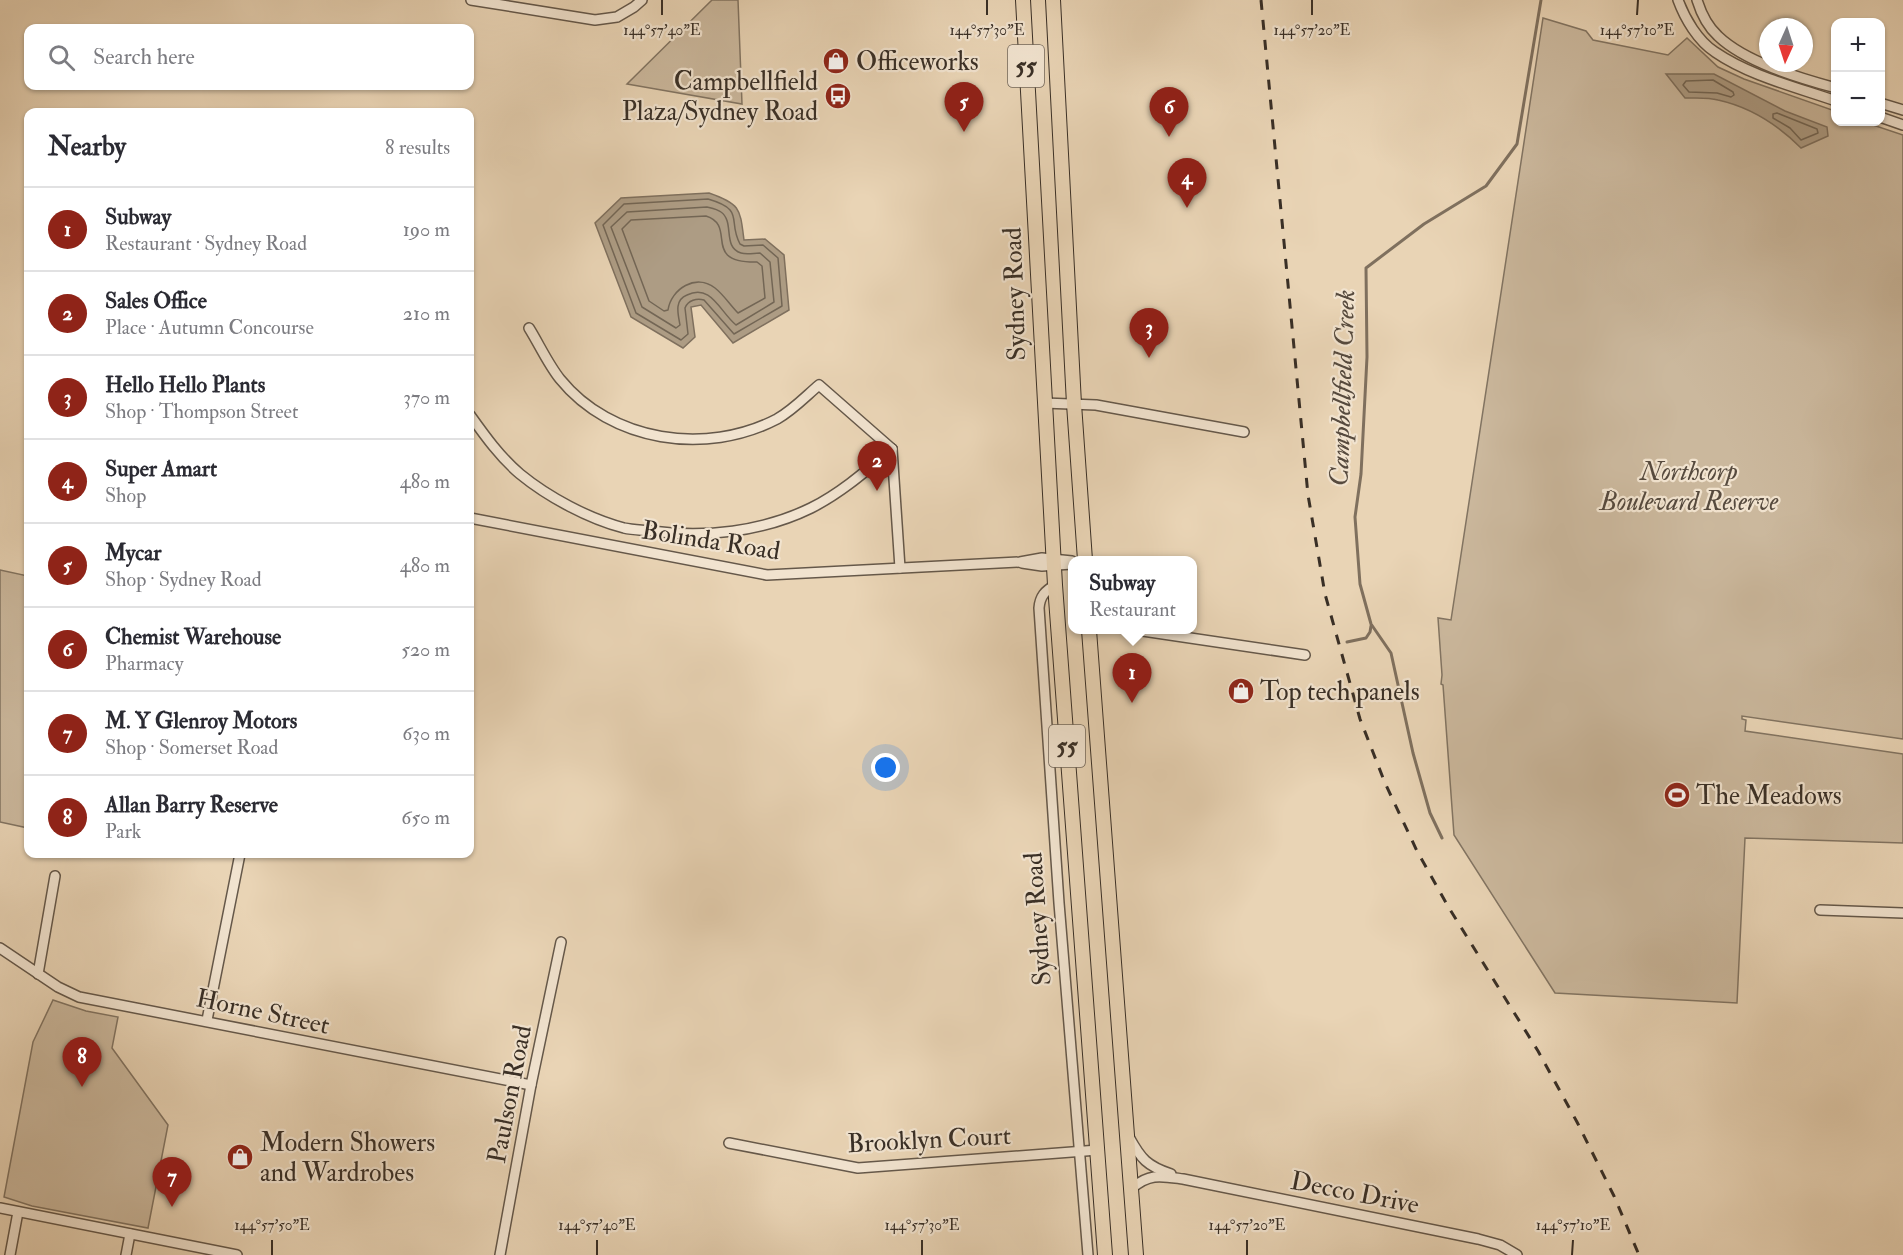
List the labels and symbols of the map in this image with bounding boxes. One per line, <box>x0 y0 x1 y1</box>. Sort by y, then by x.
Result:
north arrow <box>1759 18 1813 72</box>
text: 144°57'40"E <box>623 21 701 40</box>
text: 144°57'30"E <box>950 21 1025 40</box>
text: 144°57'20"E <box>1274 21 1351 40</box>
text: 144°57'10"E <box>1600 21 1674 40</box>
road number: 55 <box>1008 45 1044 87</box>
shop icon: Officeworks <box>821 46 851 76</box>
place label: Officeworks <box>856 46 979 78</box>
place label: Campbellfield Plaza/Sydney Road <box>622 66 818 128</box>
bus stop icon: Campbellfield Plaza/Sydney Road <box>823 81 853 111</box>
pin: 5 <box>944 82 984 132</box>
pin: 6 <box>1150 88 1188 137</box>
pin: 4 <box>1168 158 1206 208</box>
street label: Sydney Road <box>997 226 1033 361</box>
water label: Campbellfield Creek <box>1323 289 1362 487</box>
pin: 3 <box>1130 308 1168 358</box>
pin: 2 <box>858 442 896 491</box>
park label: Northcorp Boulevard Reserve <box>1598 456 1779 518</box>
street label: Bolinda Road <box>639 514 783 568</box>
pin: 1 <box>1112 654 1152 703</box>
shop icon: Top tech panels <box>1226 676 1256 706</box>
place label: Top tech panels <box>1260 676 1420 709</box>
road number: 55 <box>1049 725 1085 767</box>
your location <box>871 753 900 782</box>
sports icon: The Meadows <box>1662 780 1692 810</box>
place label: The Meadows <box>1696 780 1842 812</box>
street label: Sydney Road <box>1017 851 1059 987</box>
street label: Horne Street <box>193 982 332 1042</box>
street label: Paulson Road <box>481 1022 539 1166</box>
pin: 8 <box>62 1038 101 1087</box>
street label: Brooklyn Court <box>846 1120 1012 1160</box>
place label: Modern Showers and Wardrobes <box>260 1127 435 1189</box>
shop icon: Modern Showers and Wardrobes <box>225 1142 255 1172</box>
pin: 7 <box>152 1158 192 1207</box>
street label: Decco Drive <box>1288 1165 1422 1221</box>
text: 144°57'50"E <box>234 1216 310 1235</box>
text: 144°57'40"E <box>558 1216 636 1235</box>
text: 144°57'30"E <box>885 1216 960 1235</box>
text: 144°57'20"E <box>1209 1216 1286 1235</box>
text: 144°57'10"E <box>1536 1216 1610 1235</box>

